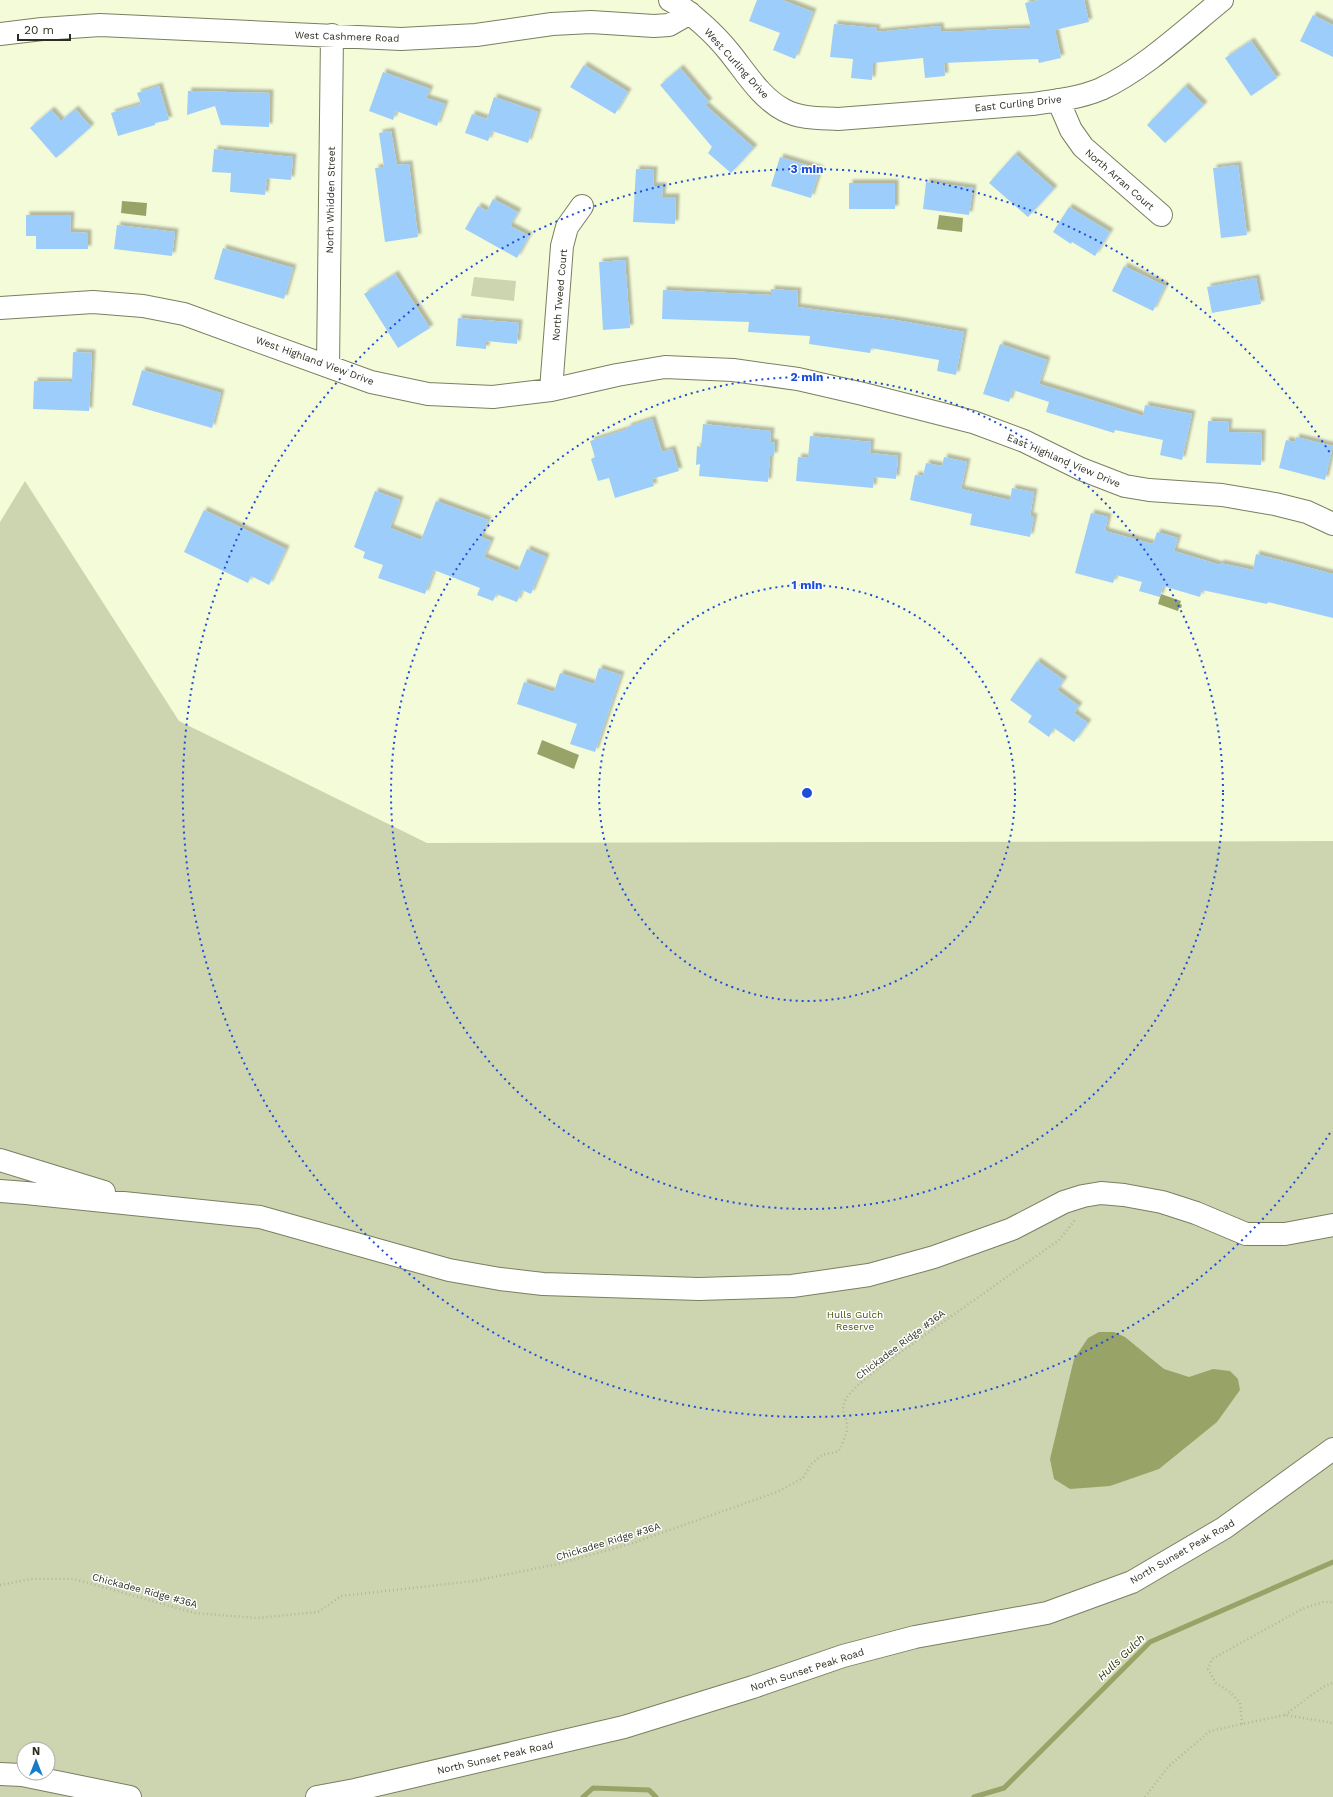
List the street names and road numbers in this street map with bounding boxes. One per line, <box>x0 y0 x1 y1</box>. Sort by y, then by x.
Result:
street label: West Curling Drive <box>702 26 771 101</box>
street label: West Cashmere Road <box>294 29 399 44</box>
street label: East Curling Drive <box>974 93 1062 114</box>
street label: North Whidden Street <box>324 146 337 254</box>
street label: North Arran Court <box>1083 147 1157 213</box>
street label: North Tweed Court <box>550 248 569 342</box>
street label: West Highland View Drive <box>254 334 376 387</box>
street label: East Highland View Drive <box>1006 432 1122 489</box>
street label: Chickadee Ridge #36A <box>854 1307 947 1382</box>
street label: North Sunset Peak Road <box>1128 1517 1236 1586</box>
street label: Chickadee Ridge #36A <box>555 1520 662 1563</box>
street label: Chickadee Ridge #36A <box>91 1571 199 1610</box>
street label: North Sunset Peak Road <box>749 1646 865 1693</box>
street label: North Sunset Peak Road <box>436 1739 554 1776</box>

